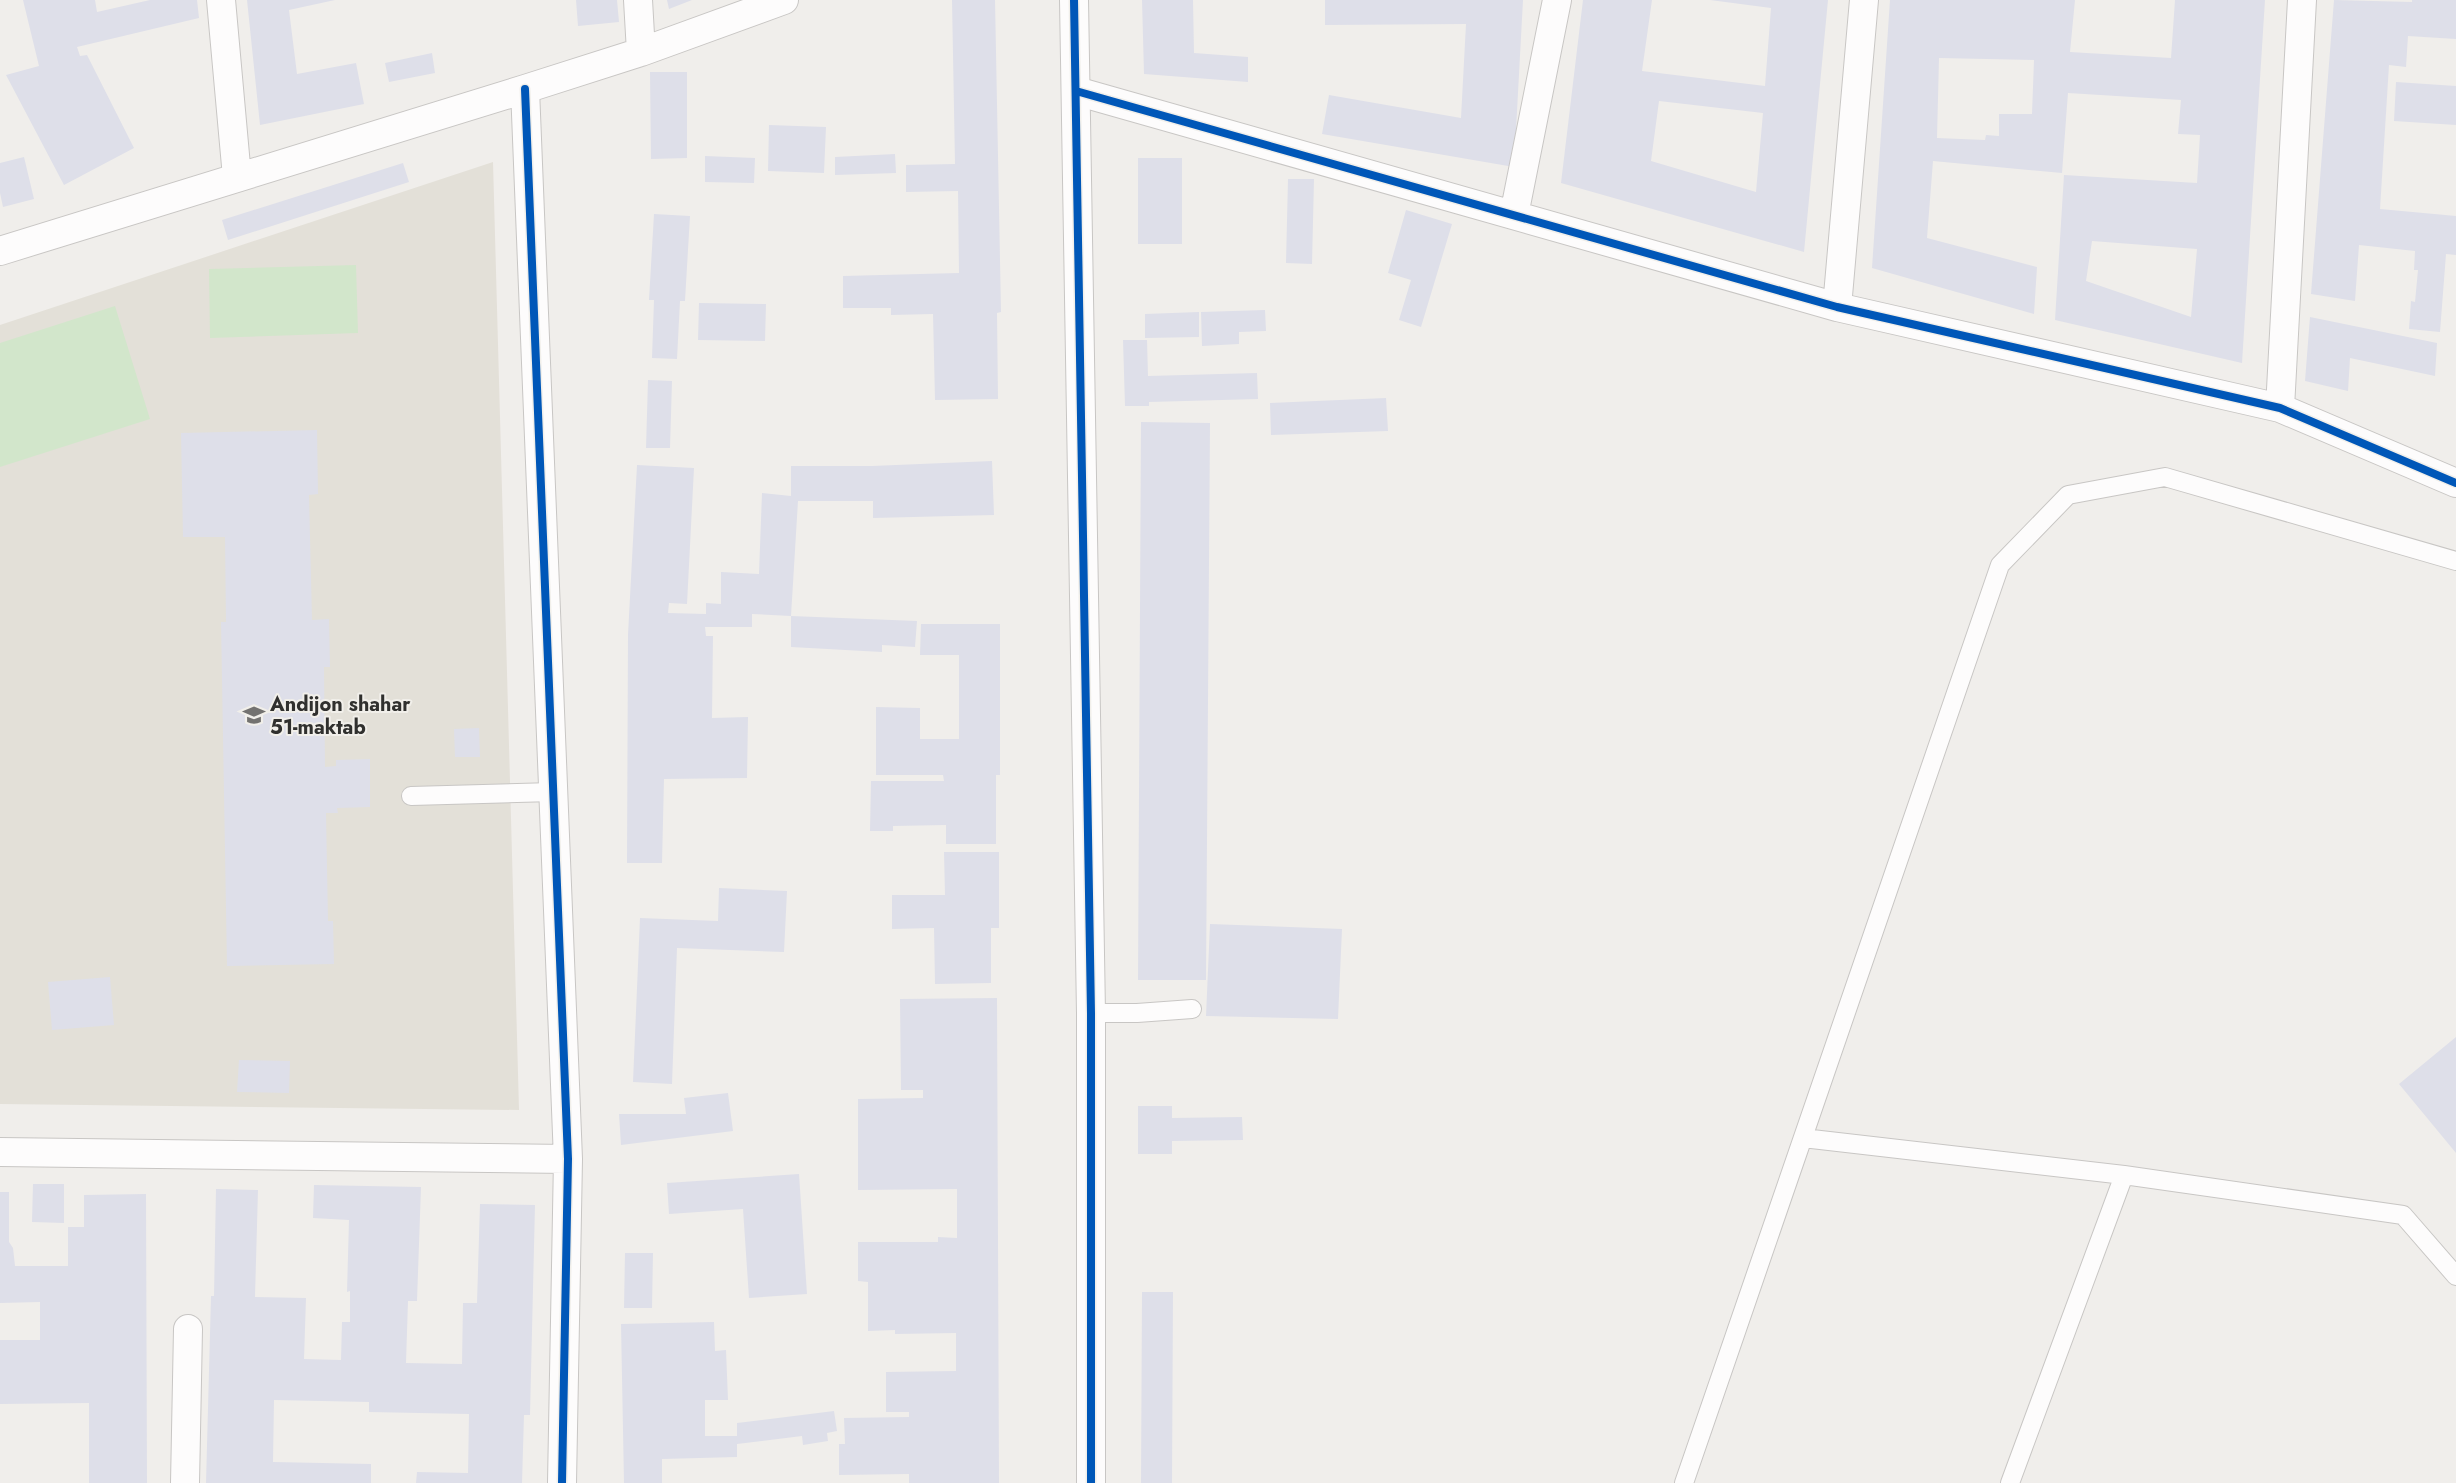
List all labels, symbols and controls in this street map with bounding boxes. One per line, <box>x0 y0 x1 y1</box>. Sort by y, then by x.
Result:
place label: Andijon shahar 51-maktab <box>269 690 411 742</box>
school or university icon: Andijon shahar 51-maktab <box>241 702 267 728</box>

